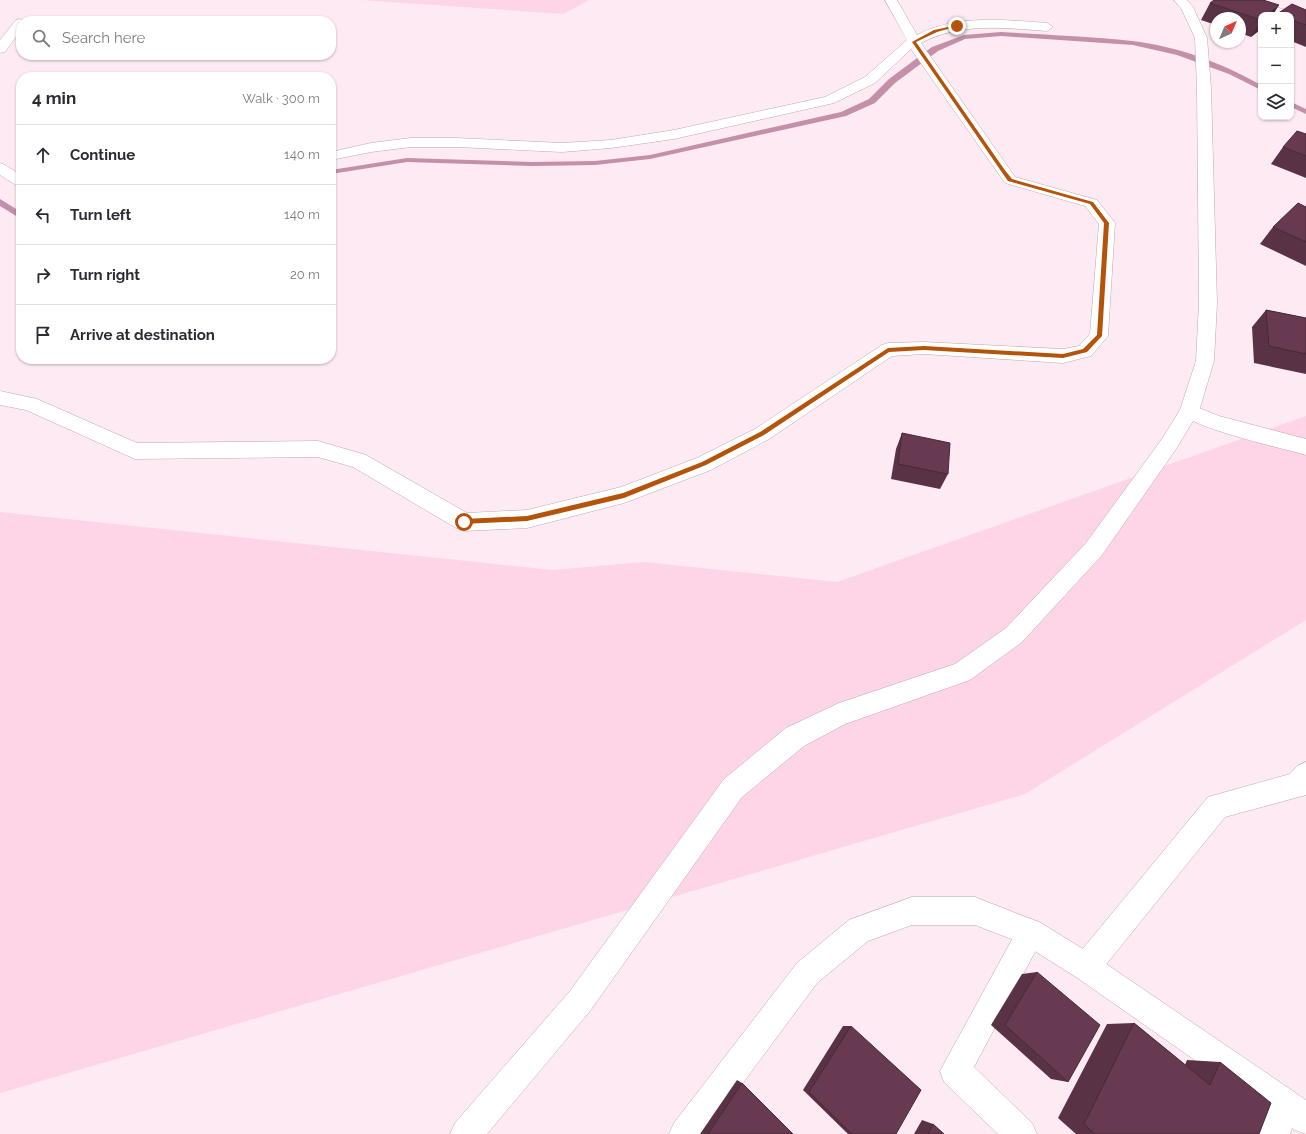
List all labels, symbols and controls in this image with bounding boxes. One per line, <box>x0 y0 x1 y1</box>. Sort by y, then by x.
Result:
north arrow <box>1210 12 1246 48</box>
map controls <box>1258 12 1294 120</box>
button: + <box>1258 12 1294 48</box>
search box <box>16 16 336 60</box>
route end <box>948 17 966 35</box>
icon: search <box>30 27 52 49</box>
text: Search here <box>62 29 145 47</box>
button: − <box>1258 48 1294 84</box>
button: layers <box>1258 84 1294 120</box>
text: 4 min <box>32 88 76 108</box>
text: Walk · 300 m <box>242 91 320 106</box>
icon: ahead <box>32 144 54 166</box>
text: Continue <box>70 146 135 164</box>
text: 140 m <box>284 147 320 162</box>
icon: left <box>32 204 54 226</box>
text: Turn left <box>70 206 131 224</box>
text: 140 m <box>284 207 320 222</box>
icon: right <box>32 264 54 286</box>
text: Turn right <box>70 266 140 284</box>
text: 20 m <box>290 267 320 282</box>
icon: arrive <box>32 324 54 346</box>
text: Arrive at destination <box>70 326 215 344</box>
route start <box>455 513 473 531</box>

